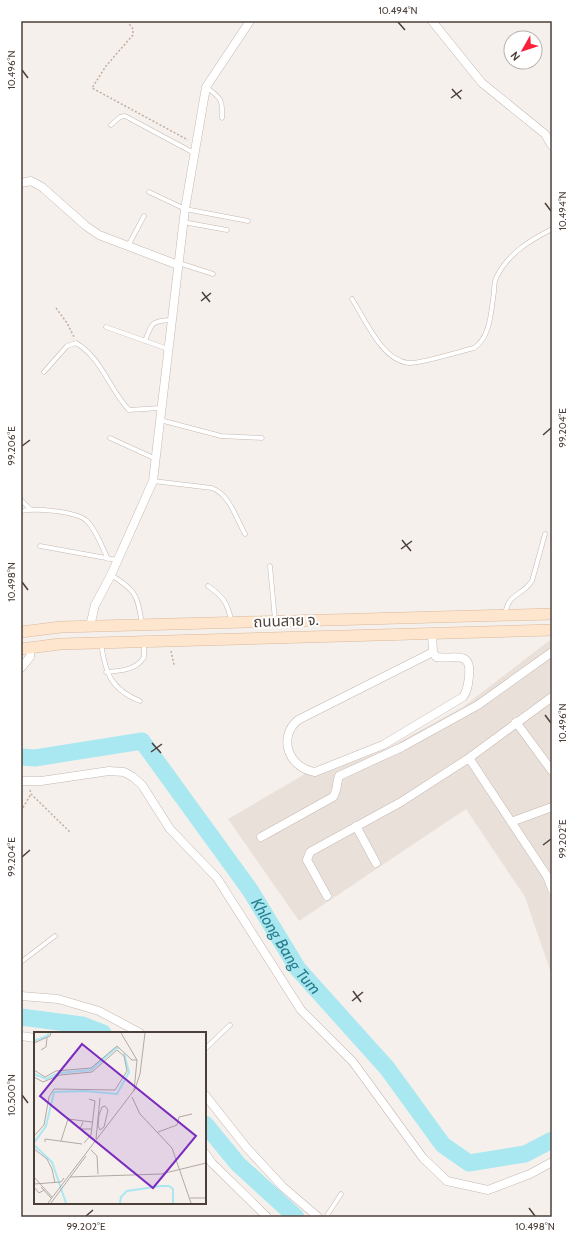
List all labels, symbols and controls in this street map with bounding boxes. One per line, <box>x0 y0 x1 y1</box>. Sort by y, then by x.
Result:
text: 10.494°N <box>378 4 418 17</box>
north arrow <box>503 30 543 70</box>
text: N <box>507 49 523 64</box>
text: 10.496°N <box>5 50 18 90</box>
text: 10.494°N <box>556 191 569 231</box>
text: 99.204°E <box>556 408 569 448</box>
text: 99.206°E <box>5 426 18 466</box>
text: 10.498°N <box>5 562 18 602</box>
street label: ถนนสาย จ. <box>253 611 319 631</box>
text: 10.496°N <box>556 703 569 743</box>
text: 99.202°E <box>556 819 569 859</box>
text: 99.204°E <box>5 837 18 877</box>
water label: Khlong Bang Tum <box>247 894 325 998</box>
inset map <box>34 1032 206 1204</box>
text: 10.500°N <box>5 1074 18 1116</box>
text: 99.202°E <box>66 1220 106 1233</box>
text: 10.498°N <box>515 1220 555 1233</box>

